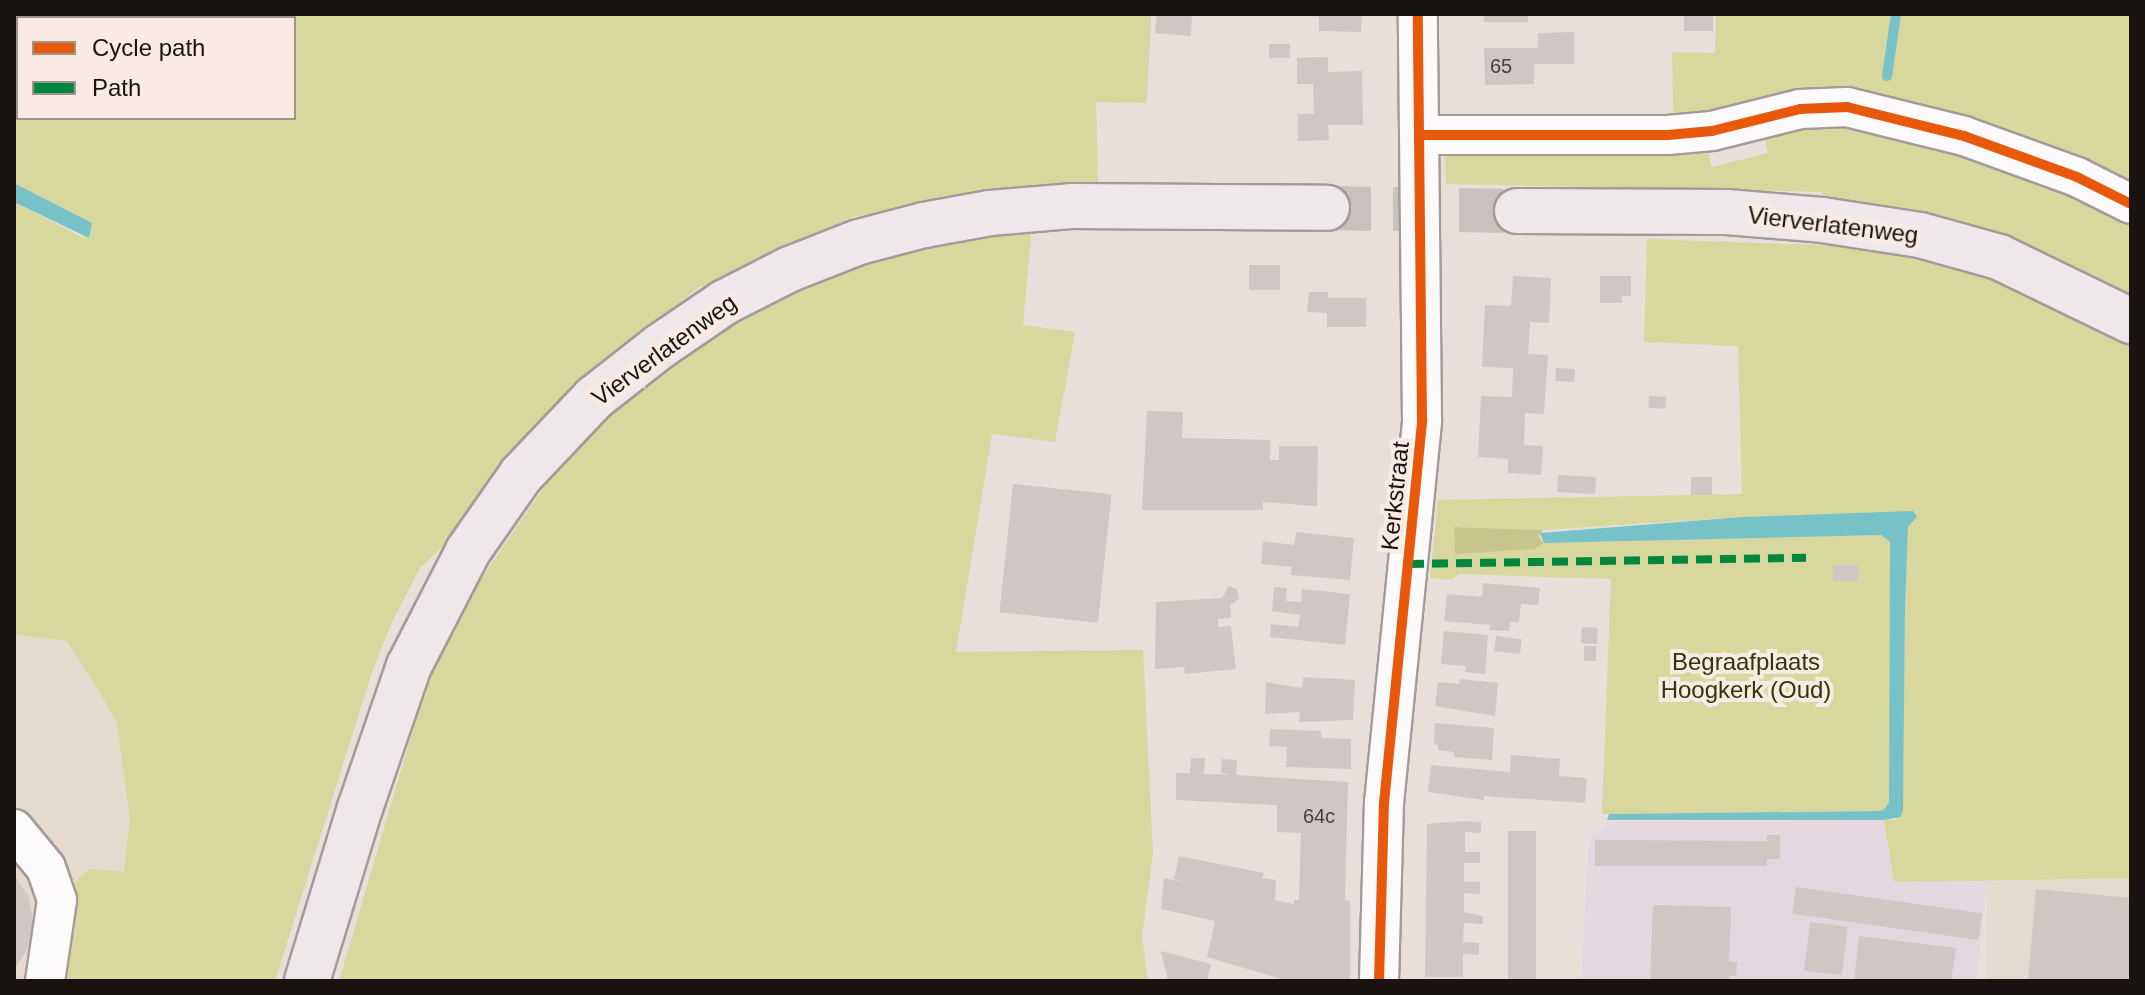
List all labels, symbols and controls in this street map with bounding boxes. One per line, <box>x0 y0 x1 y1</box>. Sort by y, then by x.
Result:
legend <box>16 16 296 120</box>
text: Cycle path <box>92 34 205 61</box>
house number: 65 <box>1490 54 1512 78</box>
text: Path <box>92 74 141 101</box>
street label: Vierverlatenweg <box>1746 200 1920 250</box>
street label: Vierverlatenweg <box>586 288 742 412</box>
street label: Kerkstraat <box>1375 440 1415 552</box>
park label: Begraafplaats Hoogkerk (Oud) <box>1661 648 1831 704</box>
house number: 64c <box>1303 804 1335 828</box>

